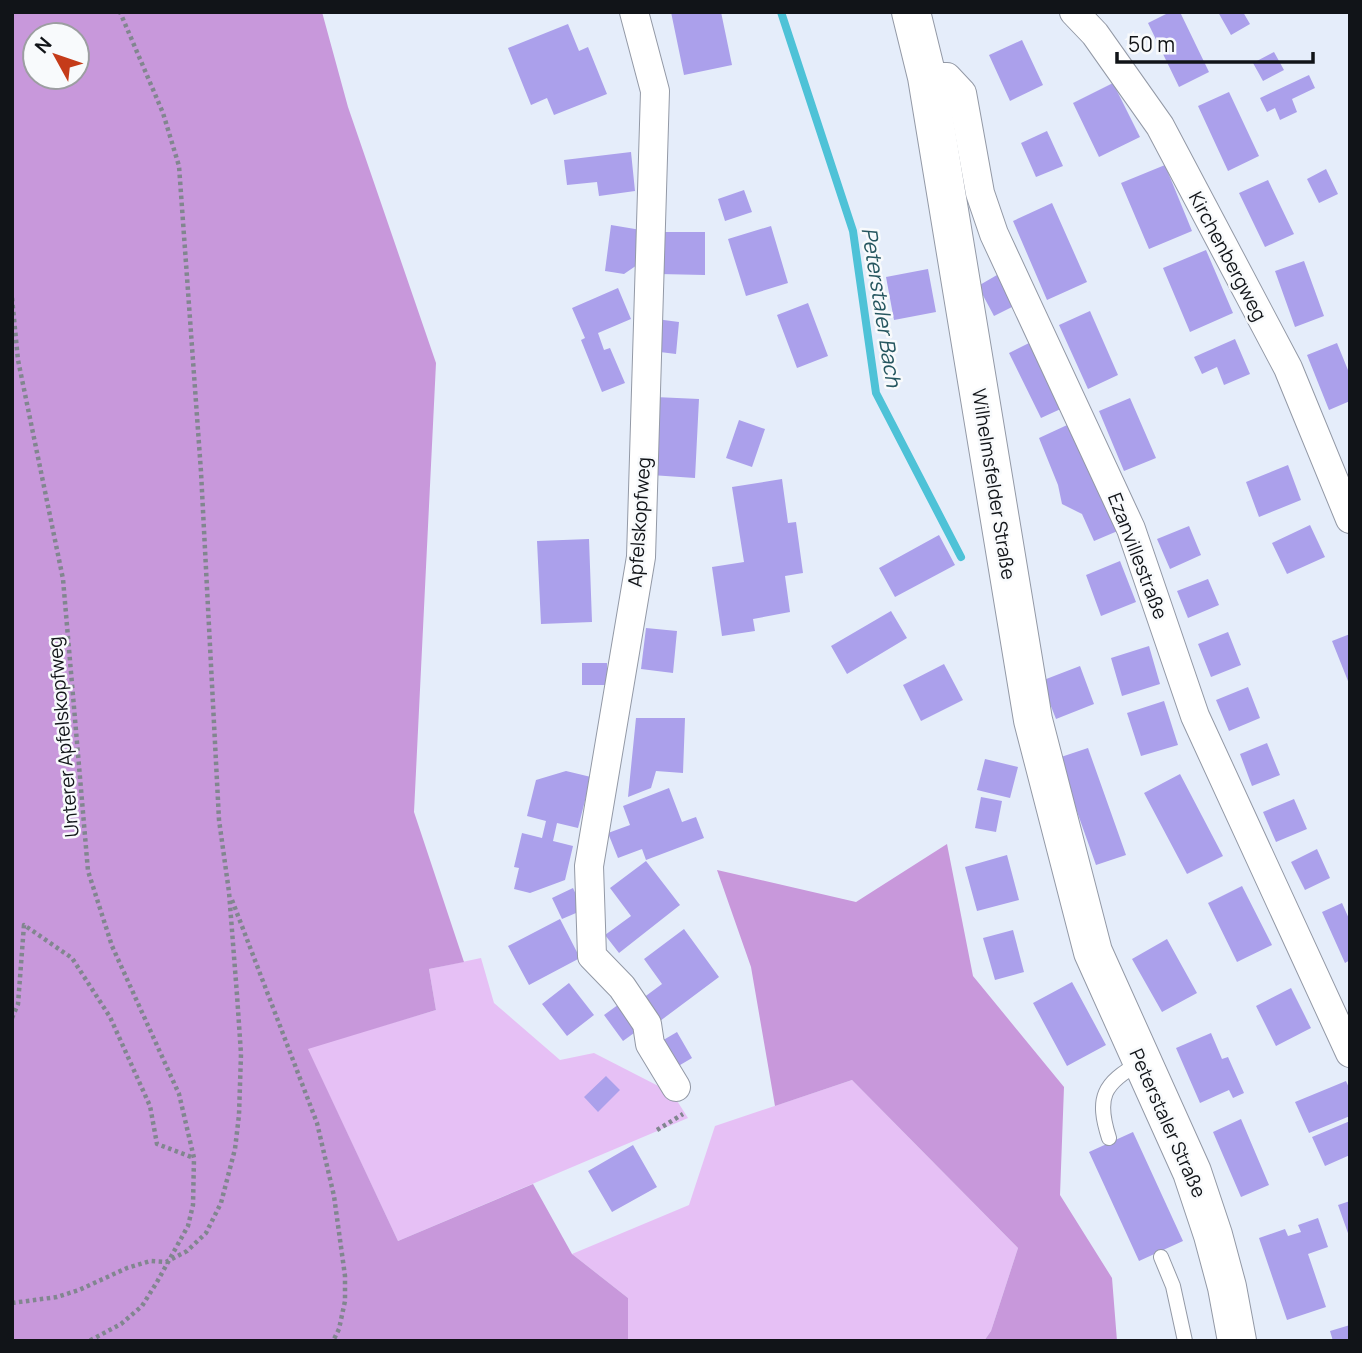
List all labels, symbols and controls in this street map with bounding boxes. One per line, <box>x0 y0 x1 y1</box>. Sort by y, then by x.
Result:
north arrow <box>21 21 91 91</box>
scale bar <box>1117 21 1313 65</box>
text: 50 m <box>1128 30 1175 58</box>
text: N <box>29 31 57 59</box>
street label: Kirchenbergweg <box>1183 187 1273 325</box>
water label: Peterstaler Bach <box>856 225 909 390</box>
street label: Wilhelmsfelder Straße <box>966 387 1022 581</box>
street label: Apfelskopfweg <box>621 456 657 588</box>
street label: Ezanvillestraße <box>1102 489 1174 623</box>
street label: Unterer Apfelskopfweg <box>41 635 85 839</box>
street label: Peterstaler Straße <box>1123 1044 1213 1202</box>

